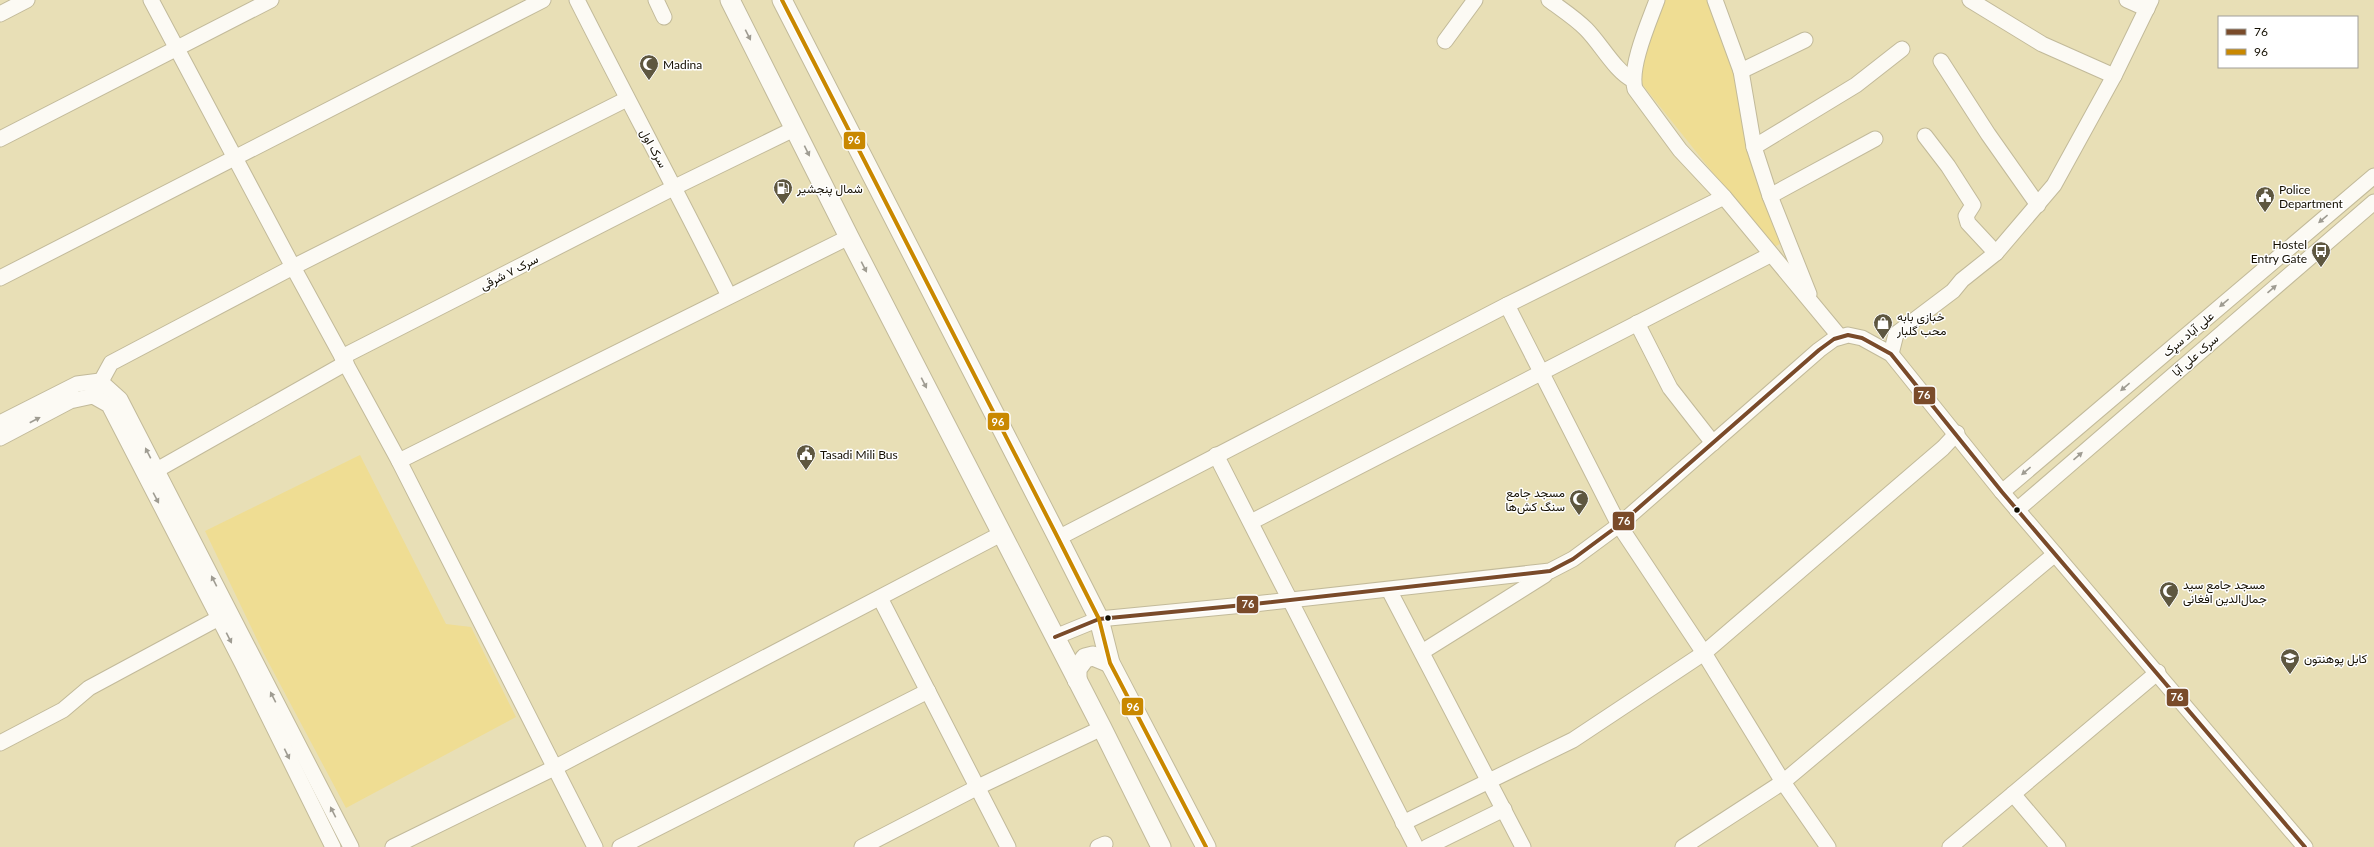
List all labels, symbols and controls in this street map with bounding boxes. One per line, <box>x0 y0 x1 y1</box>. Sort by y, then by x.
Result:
legend <box>2218 16 2358 68</box>
text: 76 <box>2254 24 2268 39</box>
one-way arrow <box>745 29 751 40</box>
text: 96 <box>2254 44 2268 59</box>
mosque icon: Madina <box>638 53 660 81</box>
place label: Madina <box>663 57 702 72</box>
street label: سرک‌ اول <box>636 126 671 171</box>
line badge: 96 <box>843 131 866 150</box>
text: 96 <box>848 133 861 146</box>
one-way arrow <box>804 145 810 156</box>
fuel station icon: شمال پنجشیر <box>772 177 794 205</box>
place label: شمال پنجشیر <box>796 181 863 197</box>
place label: Police Department <box>2279 182 2344 211</box>
public building icon: Police Department <box>2254 185 2276 213</box>
one-way arrow <box>2318 215 2328 224</box>
place label: Hostel Entry Gate <box>2251 237 2307 266</box>
bus stop icon: Hostel Entry Gate <box>2310 240 2332 268</box>
street label: سرک ۷ شرقی <box>477 251 541 294</box>
one-way arrow <box>861 262 867 273</box>
one-way arrow <box>2267 284 2277 294</box>
one-way arrow <box>2219 299 2229 308</box>
street label: علی آباد سړک <box>2159 308 2217 361</box>
place label: خبازی بابه محب گلبار <box>1896 309 1946 339</box>
shop icon: خبازی بابه محب گلبار <box>1872 312 1894 340</box>
street label: سرک علی آبا <box>2169 331 2222 380</box>
one-way arrow <box>920 377 927 389</box>
one-way arrow <box>2119 383 2130 392</box>
line badge: 76 <box>1913 386 1936 405</box>
text: 76 <box>1918 388 1931 401</box>
line badge: 96 <box>987 412 1010 431</box>
text: 96 <box>992 415 1005 428</box>
one-way arrow <box>29 416 40 423</box>
public building icon: Tasadi Mili Bus <box>795 443 817 471</box>
one-way arrow <box>145 447 151 459</box>
place label: Tasadi Mili Bus <box>820 447 898 462</box>
one-way arrow <box>2073 452 2084 461</box>
one-way arrow <box>2020 467 2031 476</box>
place label: مسجد جامع سنگ کش‌ها <box>1505 485 1565 515</box>
mosque icon: مسجد جامع سنگ کش‌ها <box>1568 488 1590 516</box>
one-way arrow <box>153 492 160 503</box>
unlabelled marker <box>2012 505 2022 515</box>
line badge: 76 <box>1612 511 1635 531</box>
text: 76 <box>1618 514 1631 527</box>
one-way arrow <box>211 575 217 587</box>
place label: مسجد جامع سید جمال‌الدین افغانی <box>2183 577 2267 607</box>
mosque icon: مسجد جامع سید جمال‌الدین افغانی <box>2158 580 2180 608</box>
line badge: 76 <box>1236 595 1259 614</box>
text: 76 <box>1242 597 1255 610</box>
unlabelled marker <box>1103 613 1113 623</box>
one-way arrow <box>226 632 232 644</box>
school or university icon: کابل پوهنتون <box>2279 647 2301 675</box>
place label: کابل پوهنتون <box>2304 651 2367 667</box>
line badge: 76 <box>2166 688 2189 707</box>
text: 76 <box>2171 690 2184 703</box>
one-way arrow <box>270 691 277 703</box>
line badge: 96 <box>1121 697 1144 716</box>
text: 96 <box>1127 700 1140 713</box>
one-way arrow <box>284 748 290 760</box>
one-way arrow <box>330 807 336 818</box>

